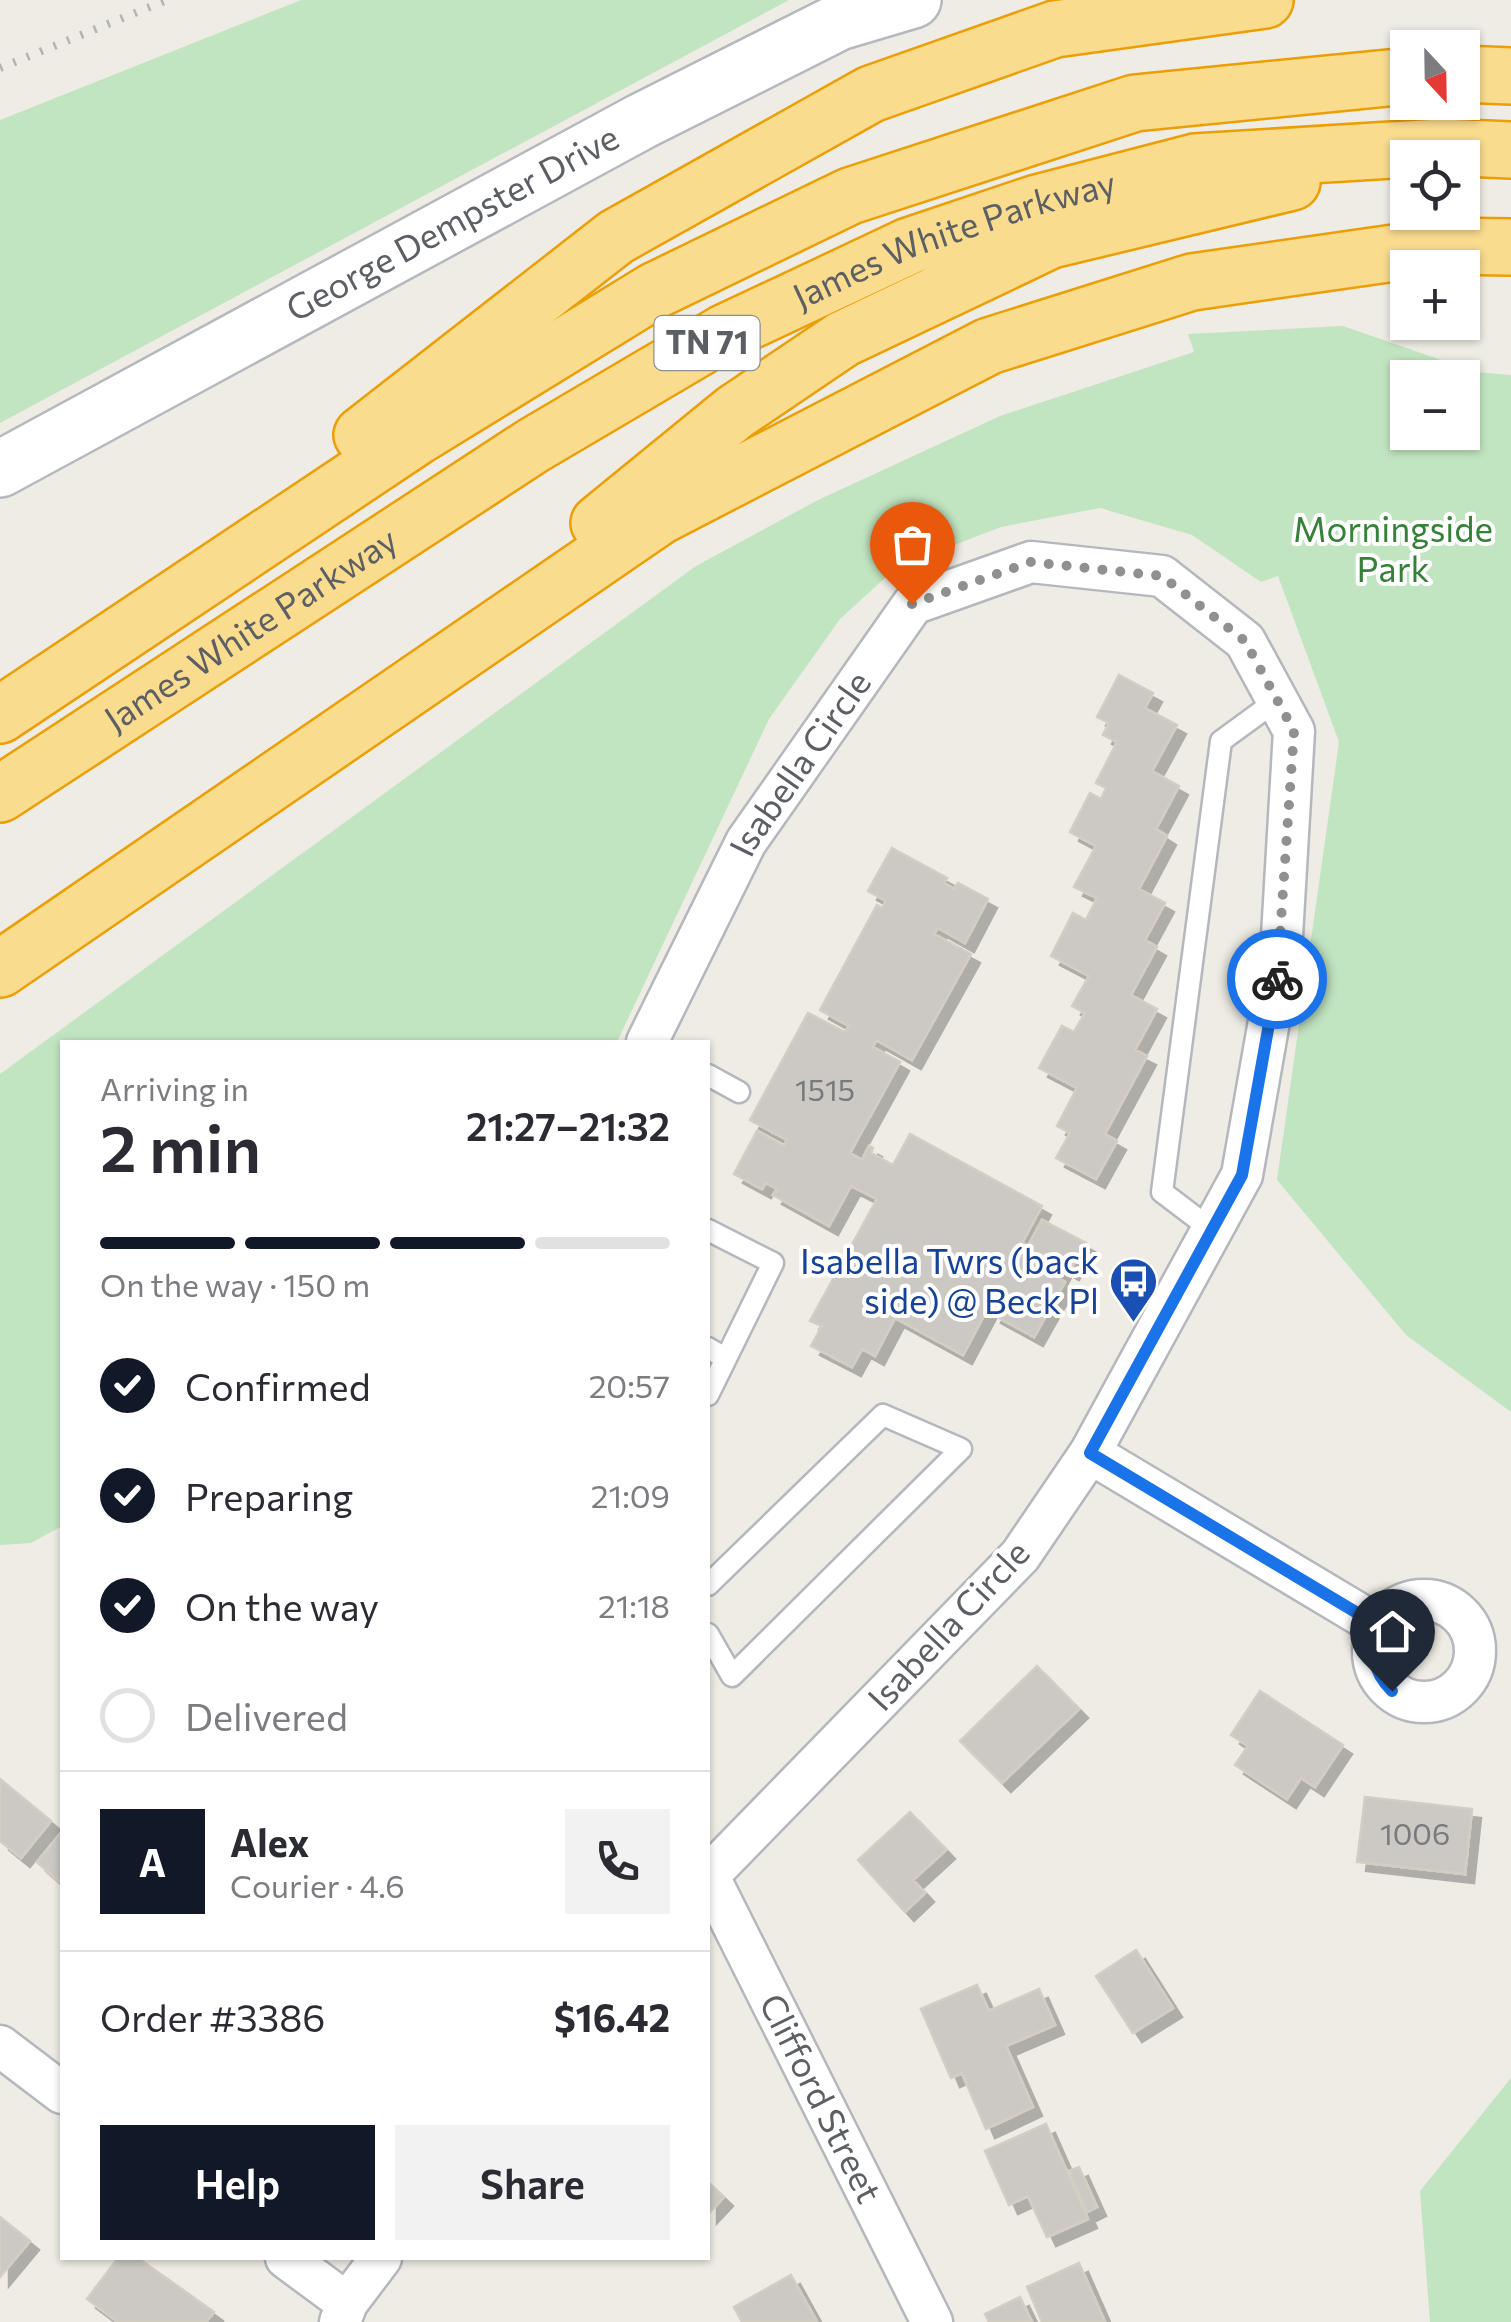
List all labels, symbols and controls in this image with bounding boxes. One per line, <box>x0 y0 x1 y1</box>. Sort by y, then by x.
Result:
north arrow <box>1390 30 1480 120</box>
map controls <box>1390 30 1480 450</box>
street label: George Dempster Drive <box>278 114 625 329</box>
button: locate <box>1390 140 1480 230</box>
street label: James White Parkway <box>785 160 1120 317</box>
button: + <box>1390 250 1480 340</box>
road number: TN 71 <box>654 316 760 370</box>
button: − <box>1390 360 1480 450</box>
pin <box>870 502 955 605</box>
park label: Morningside Park <box>1293 506 1493 589</box>
street label: James White Parkway <box>95 516 404 739</box>
icon: bag <box>885 517 940 572</box>
street label: Isabella Circle <box>718 662 878 863</box>
courier <box>1227 929 1327 1029</box>
icon: bike <box>1250 952 1305 1007</box>
text: Arriving in <box>100 1068 249 1108</box>
house number: 1515 <box>795 1070 855 1107</box>
text: 21:27–21:32 <box>466 1102 670 1149</box>
text: 2 min <box>100 1106 261 1185</box>
place label: Isabella Twrs (back side) @ Beck Pl <box>800 1238 1099 1321</box>
bus stop icon: Isabella Twrs (back side) @ Beck Pl <box>1108 1256 1160 1324</box>
text: On the way · 150 m <box>100 1264 370 1304</box>
icon: check <box>100 1358 155 1413</box>
text: Confirmed <box>185 1362 371 1409</box>
text: 20:57 <box>589 1365 670 1405</box>
icon: check <box>100 1468 155 1523</box>
text: Preparing <box>185 1472 353 1519</box>
text: 21:09 <box>591 1475 670 1515</box>
street label: Isabella Circle <box>857 1530 1037 1718</box>
icon: check <box>100 1578 155 1633</box>
text: On the way <box>185 1582 379 1629</box>
text: 21:18 <box>598 1585 670 1625</box>
pin <box>1350 1589 1435 1692</box>
icon: home <box>1365 1604 1420 1659</box>
text: Delivered <box>185 1692 348 1739</box>
button: phone <box>565 1809 670 1914</box>
house number: 1006 <box>1380 1814 1450 1851</box>
text: Alex <box>230 1818 309 1865</box>
text: A <box>139 1838 166 1885</box>
text: Courier · 4.6 <box>230 1865 405 1905</box>
street label: Clifford Street <box>752 1986 893 2209</box>
text: Order #3386 <box>100 1993 325 2040</box>
text: $16.42 <box>554 1993 670 2040</box>
button: Help <box>100 2125 375 2240</box>
button: Share <box>395 2125 670 2240</box>

